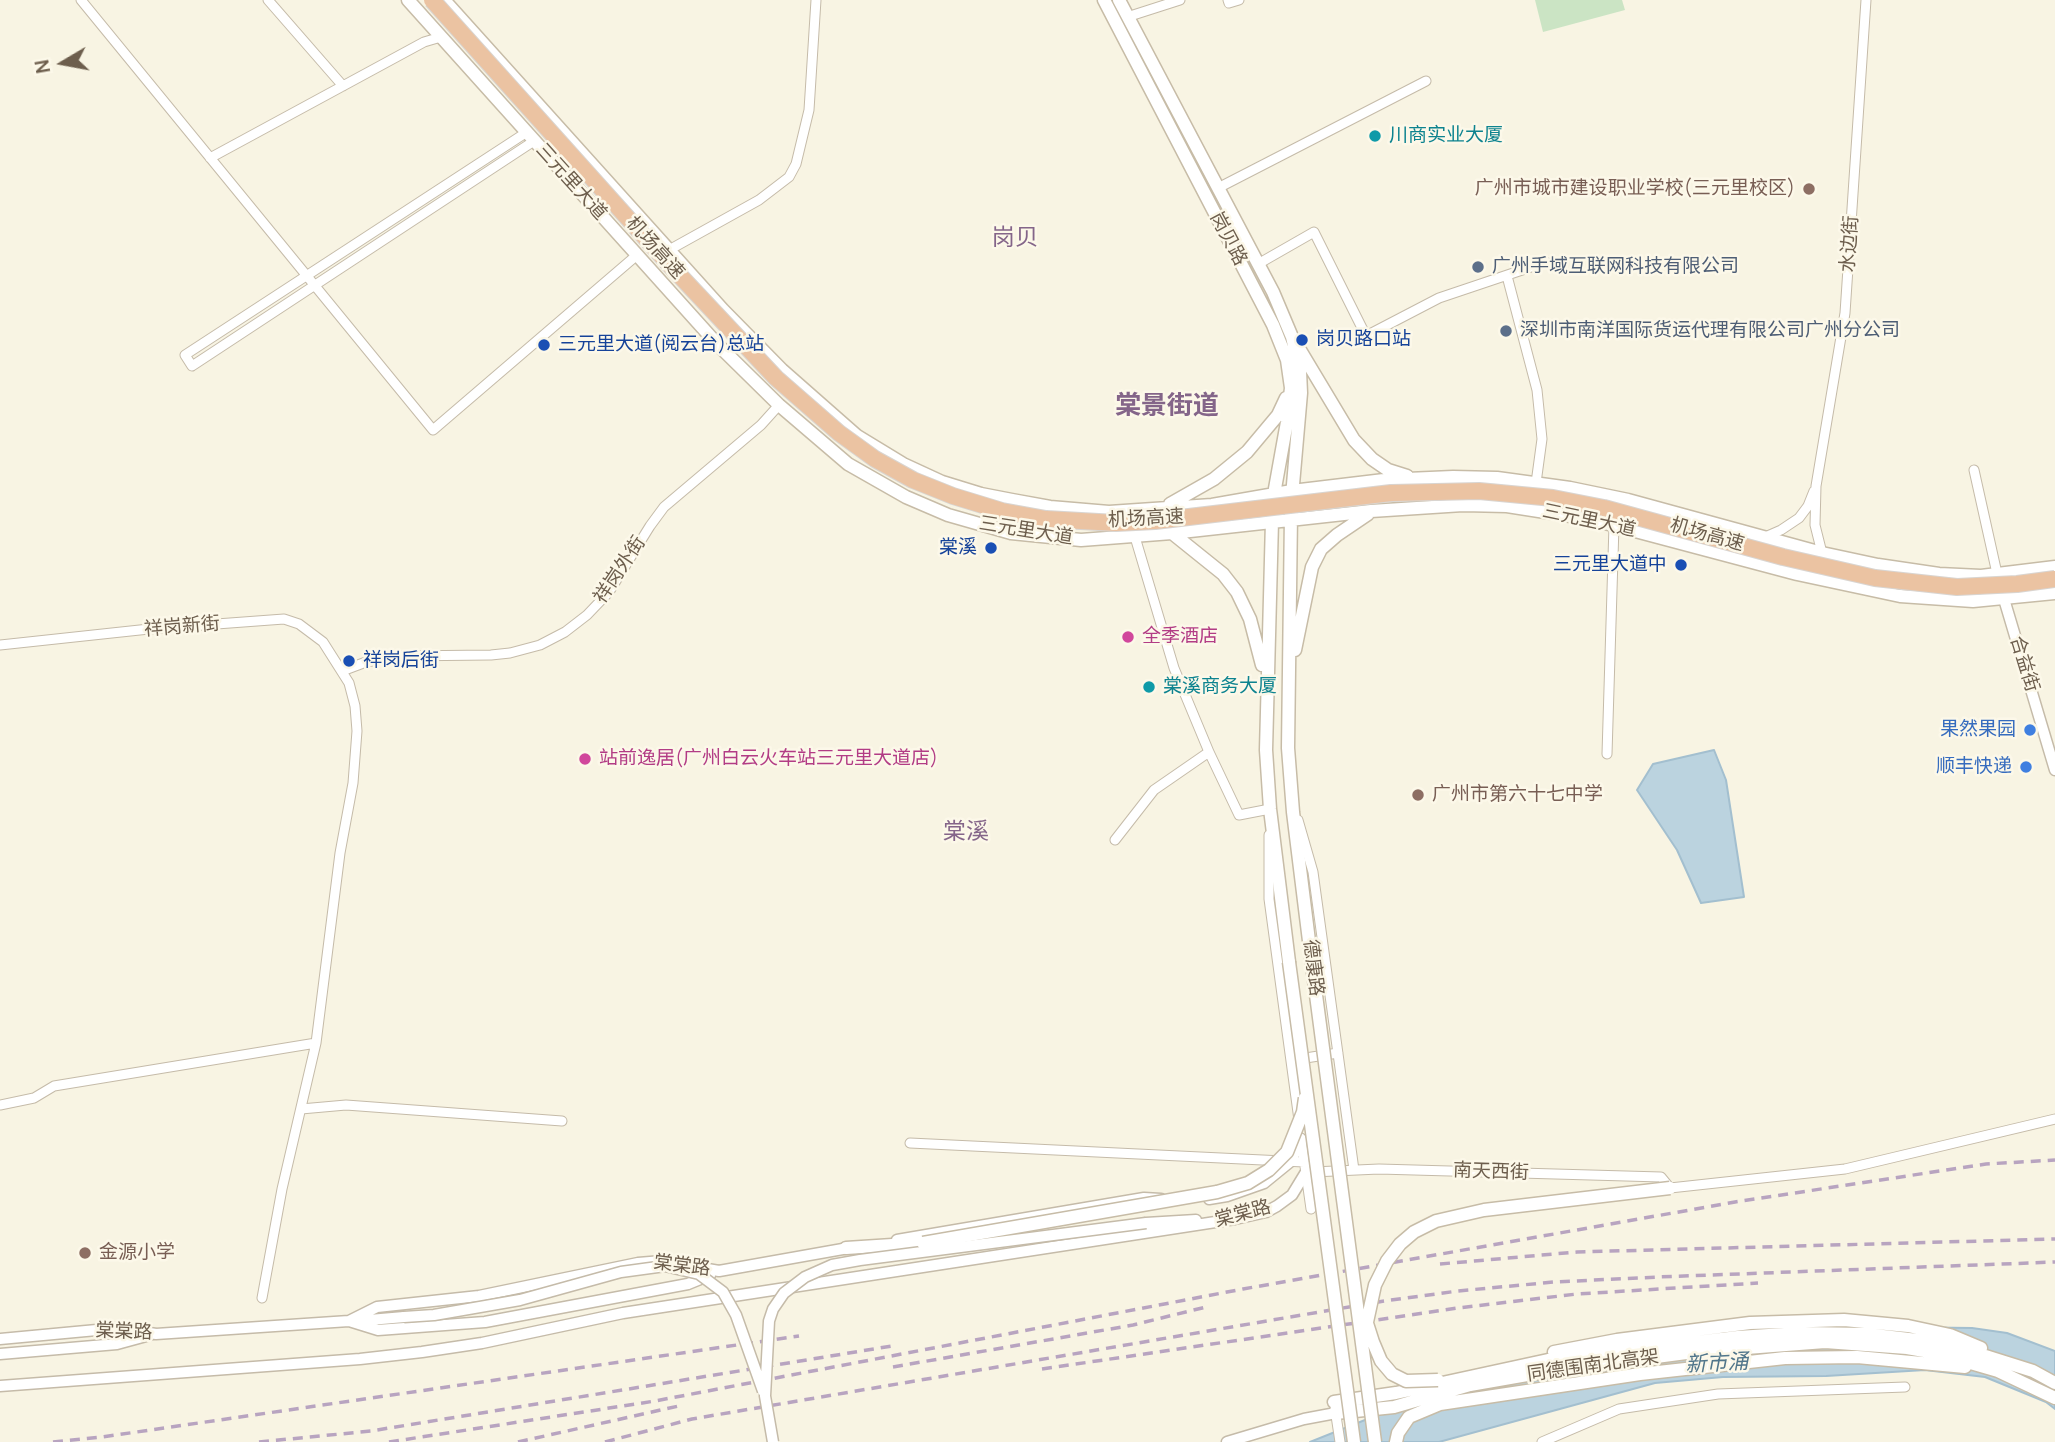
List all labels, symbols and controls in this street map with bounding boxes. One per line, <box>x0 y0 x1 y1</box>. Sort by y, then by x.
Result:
north arrow <box>28 28 98 98</box>
text: N <box>28 58 56 76</box>
place label: 川商实业大厦 <box>1389 125 1503 147</box>
marker: 川商实业大厦 <box>1367 128 1383 144</box>
street label: 三元里大道 <box>531 139 611 225</box>
place label: 广州市城市建设职业学校(三元里校区) <box>1475 178 1795 200</box>
marker: 广州市城市建设职业学校(三元里校区) <box>1801 181 1817 197</box>
street label: 岗贝路 <box>1205 208 1251 270</box>
street label: 机场高速 <box>621 212 689 284</box>
street label: 水边街 <box>1837 215 1863 273</box>
district label: 岗贝 <box>992 225 1038 253</box>
place label: 广州手域互联网科技有限公司 <box>1492 256 1739 278</box>
marker: 广州手域互联网科技有限公司 <box>1470 259 1486 275</box>
place label: 深圳市南洋国际货运代理有限公司广州分公司 <box>1520 320 1900 342</box>
marker: 深圳市南洋国际货运代理有限公司广州分公司 <box>1498 323 1514 339</box>
place label: 岗贝路口站 <box>1316 329 1411 351</box>
marker: 岗贝路口站 <box>1294 332 1310 348</box>
place label: 三元里大道(阅云台)总站 <box>558 334 764 356</box>
marker: 三元里大道(阅云台)总站 <box>536 337 552 353</box>
district label: 棠景街道 <box>1115 391 1219 423</box>
street label: 三元里大道 <box>1540 500 1638 542</box>
street label: 机场高速 <box>1107 506 1185 532</box>
street label: 三元里大道 <box>977 512 1075 550</box>
street label: 机场高速 <box>1667 514 1747 556</box>
street label: 祥岗外街 <box>589 532 651 608</box>
place label: 棠溪 <box>939 537 977 559</box>
marker: 棠溪 <box>983 540 999 556</box>
place label: 三元里大道中 <box>1553 554 1667 576</box>
marker: 三元里大道中 <box>1673 557 1689 573</box>
street label: 祥岗新街 <box>143 612 221 642</box>
place label: 全季酒店 <box>1142 626 1218 648</box>
marker: 全季酒店 <box>1120 629 1136 645</box>
street label: 合益街 <box>2005 633 2043 695</box>
place label: 祥岗后街 <box>363 650 439 672</box>
marker: 祥岗后街 <box>341 653 357 669</box>
place label: 棠溪商务大厦 <box>1163 676 1277 698</box>
marker: 棠溪商务大厦 <box>1141 679 1157 695</box>
place label: 果然果园 <box>1940 719 2016 741</box>
marker: 果然果园 <box>2022 722 2038 738</box>
place label: 站前逸居(广州白云火车站三元里大道店) <box>599 748 938 770</box>
marker: 站前逸居(广州白云火车站三元里大道店) <box>577 751 593 767</box>
place label: 顺丰快递 <box>1936 756 2012 778</box>
marker: 顺丰快递 <box>2018 759 2034 775</box>
place label: 广州市第六十七中学 <box>1432 784 1603 806</box>
marker: 广州市第六十七中学 <box>1410 787 1426 803</box>
district label: 棠溪 <box>943 819 989 847</box>
street label: 德康路 <box>1298 938 1328 998</box>
street label: 南天西街 <box>1453 1159 1529 1185</box>
street label: 棠棠路 <box>1213 1196 1273 1232</box>
place label: 金源小学 <box>99 1242 175 1264</box>
marker: 金源小学 <box>77 1245 93 1261</box>
street label: 棠棠路 <box>652 1251 712 1281</box>
street label: 棠棠路 <box>95 1320 153 1344</box>
street label: 同德围南北高架 <box>1526 1345 1660 1387</box>
water label: 新市涌 <box>1685 1350 1749 1378</box>

